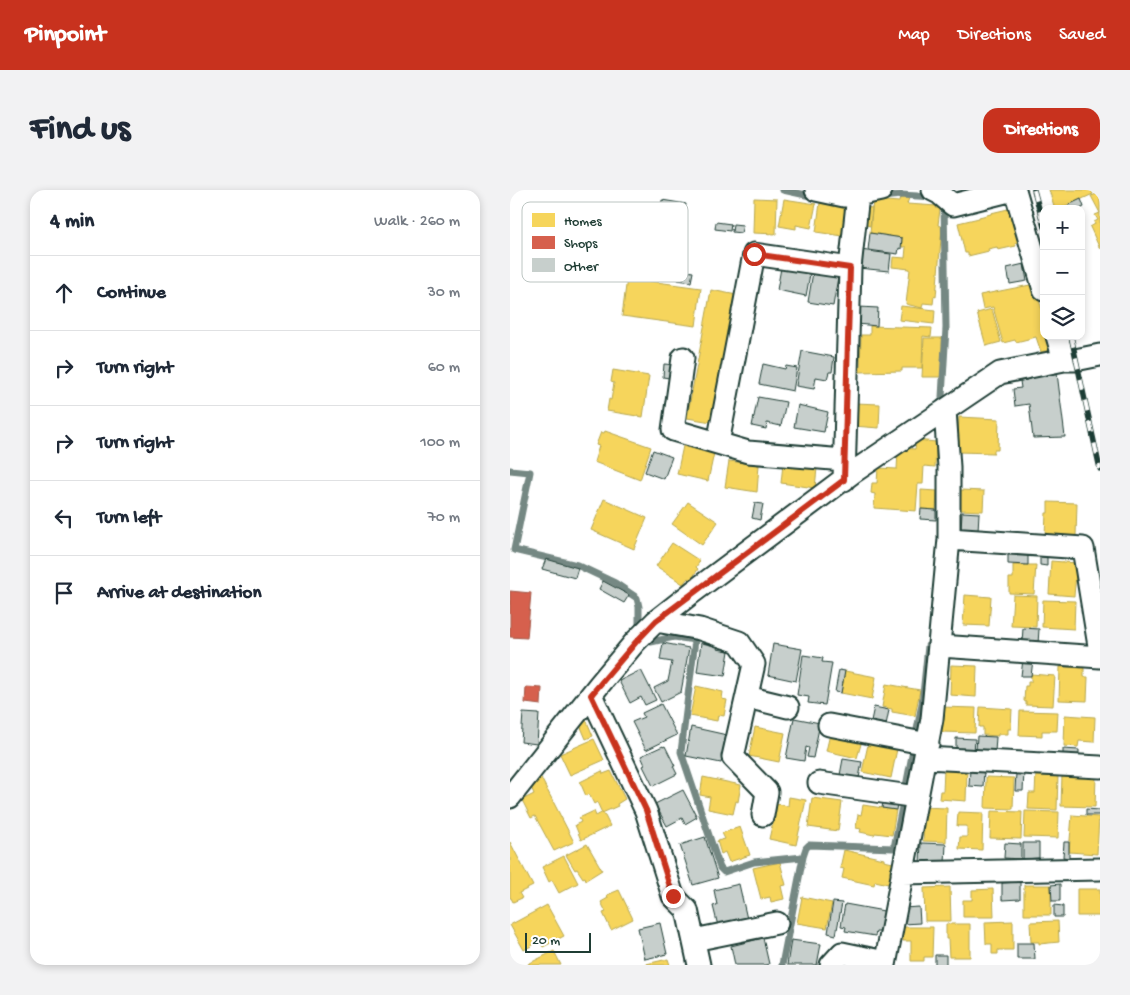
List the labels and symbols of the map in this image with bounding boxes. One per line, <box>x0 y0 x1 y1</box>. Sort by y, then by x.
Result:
legend <box>522 202 688 282</box>
text: Homes <box>564 214 602 231</box>
text: Shops <box>564 236 598 253</box>
route start <box>743 243 766 266</box>
text: Other <box>564 259 599 276</box>
route end <box>662 885 685 908</box>
scale bar <box>525 930 591 953</box>

